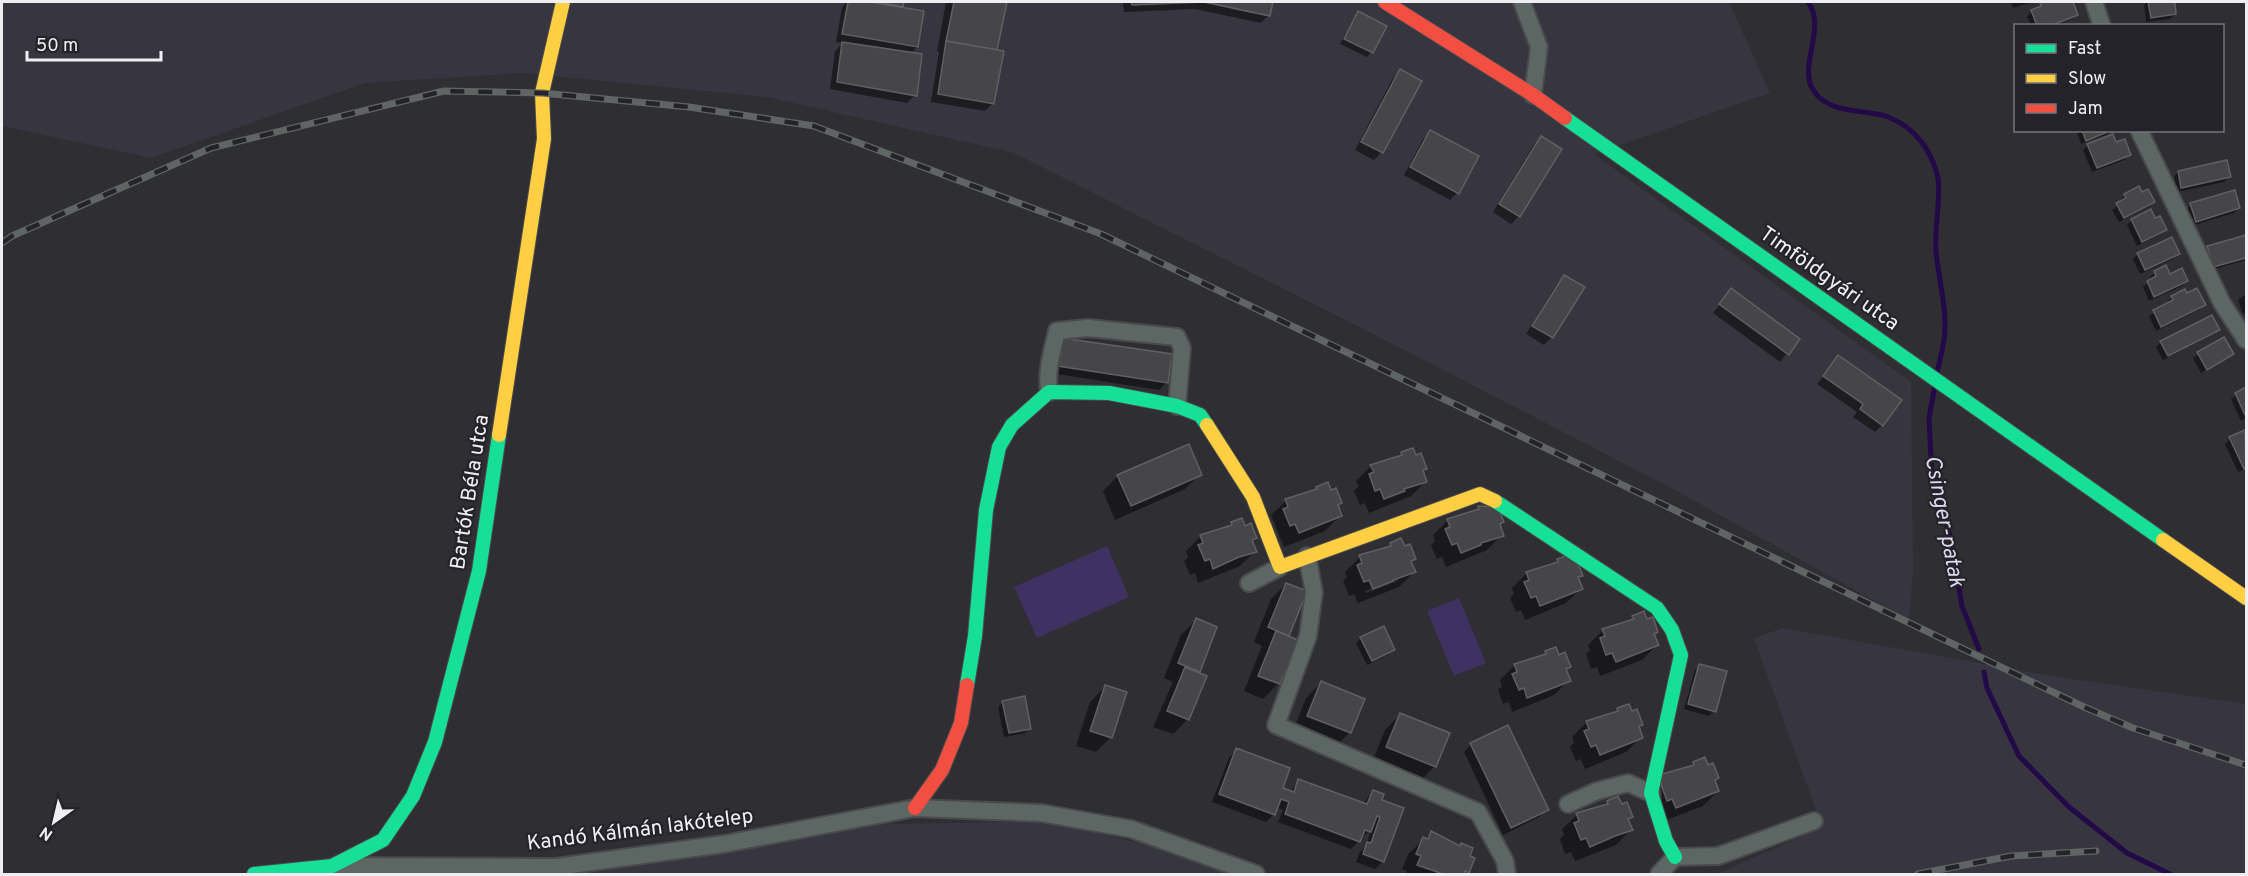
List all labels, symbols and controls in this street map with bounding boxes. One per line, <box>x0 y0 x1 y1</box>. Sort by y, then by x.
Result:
scale bar <box>27 24 160 62</box>
legend <box>2014 24 2224 132</box>
text: 50 m <box>36 35 78 58</box>
text: Fast <box>2068 38 2101 61</box>
text: Slow <box>2068 68 2106 91</box>
text: Jam <box>2068 98 2103 121</box>
street label: Timföldgyári utca <box>1754 221 1904 337</box>
street label: Bartók Béla utca <box>445 413 496 572</box>
water label: Csinger-patak <box>1918 453 1970 591</box>
north arrow <box>24 792 84 852</box>
street label: Kandó Kálmán lakótelep <box>525 803 755 858</box>
text: N <box>36 821 57 844</box>

